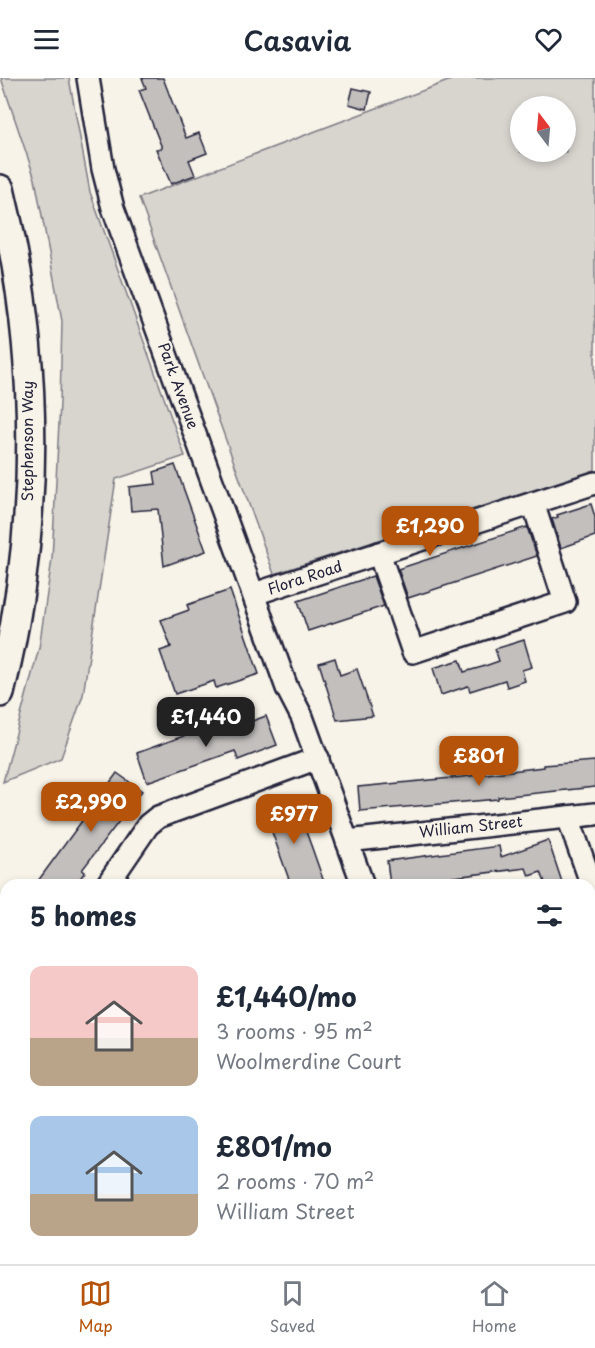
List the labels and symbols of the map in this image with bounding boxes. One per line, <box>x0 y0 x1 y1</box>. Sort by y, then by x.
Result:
north arrow <box>510 96 576 162</box>
street label: Park Avenue <box>153 339 206 432</box>
street label: Stephenson Way <box>15 381 38 501</box>
pin: £1,290 <box>381 506 479 557</box>
street label: Flora Road <box>264 554 345 599</box>
pin: £1,440 <box>157 697 255 748</box>
pin: £801 <box>443 736 515 787</box>
pin: £2,990 <box>42 782 140 833</box>
pin: £977 <box>258 794 330 845</box>
street label: William Street <box>418 809 524 842</box>

